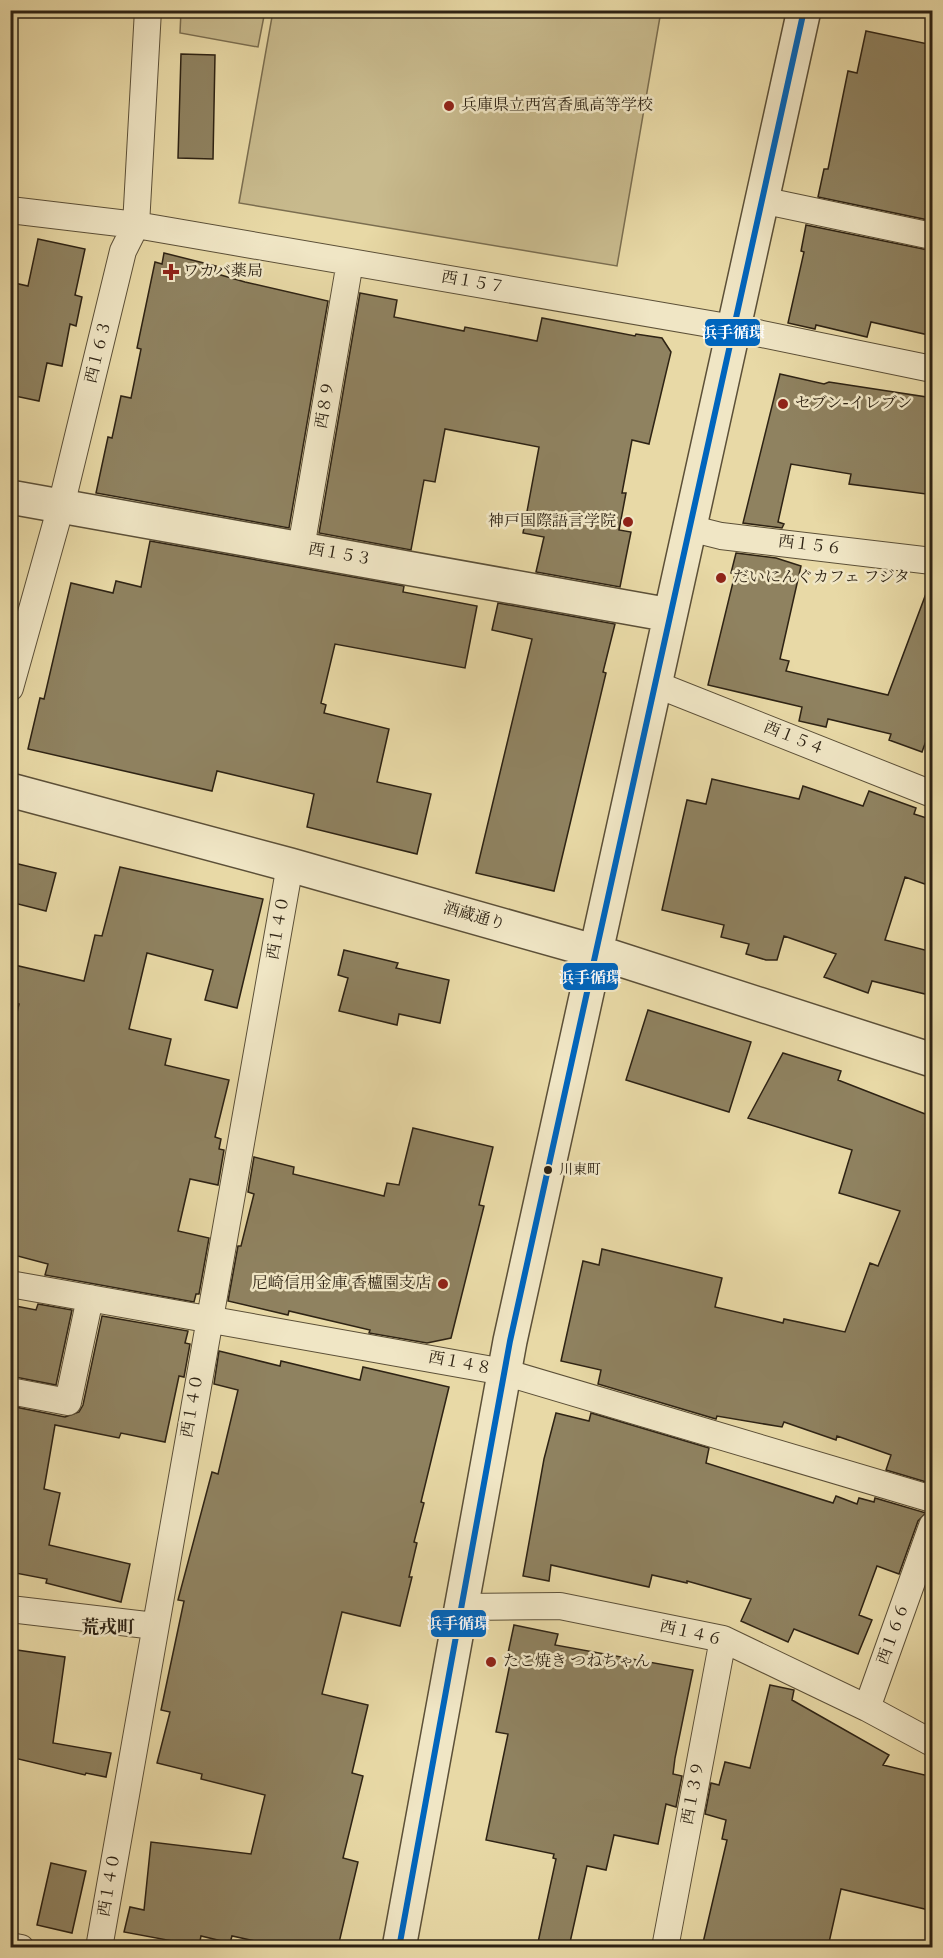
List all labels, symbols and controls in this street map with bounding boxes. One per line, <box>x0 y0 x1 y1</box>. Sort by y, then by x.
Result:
place label: 兵庫県立西宮香風高等学校 <box>461 95 653 117</box>
marker: 兵庫県立西宮香風高等学校 <box>442 99 456 113</box>
place label: ワカバ薬局 <box>183 261 263 283</box>
marker: ワカバ薬局 <box>164 265 178 279</box>
street label: 西１５７ <box>440 267 506 299</box>
street label: 西１６３ <box>81 318 117 386</box>
line badge: 浜手循環 <box>704 318 761 347</box>
text: 浜手循環 <box>701 323 765 345</box>
street label: 西８９ <box>311 379 341 431</box>
place label: セブン-イレブン <box>795 393 912 415</box>
marker: セブン-イレブン <box>776 397 790 411</box>
place label: 神戸国際語言学院 <box>488 511 616 533</box>
marker: 神戸国際語言学院 <box>621 515 635 529</box>
street label: 西１５６ <box>777 531 843 561</box>
street label: 西１５３ <box>307 539 373 571</box>
place label: だいにんぐカフェ フジタ <box>733 567 910 589</box>
marker: だいにんぐカフェ フジタ <box>714 571 728 585</box>
street label: 西１５４ <box>760 717 828 761</box>
street label: 西１４０ <box>263 895 295 961</box>
street label: 酒蔵通り <box>440 898 508 936</box>
line badge: 浜手循環 <box>562 962 619 991</box>
text: 浜手循環 <box>558 968 622 990</box>
place label: 川東町 <box>559 1161 601 1180</box>
marker: 川東町 <box>542 1164 554 1176</box>
place label: 尼崎信用金庫 香櫨園支店 <box>252 1273 431 1295</box>
marker: 尼崎信用金庫 香櫨園支店 <box>436 1277 450 1291</box>
street label: 西１４８ <box>426 1347 494 1381</box>
street label: 西１４０ <box>177 1373 209 1439</box>
street label: 西１６６ <box>873 1600 915 1668</box>
line badge: 浜手循環 <box>430 1609 487 1638</box>
text: 浜手循環 <box>426 1614 490 1636</box>
district label: 荒戎町 <box>81 1616 135 1641</box>
street label: 西１４６ <box>657 1616 725 1652</box>
place label: たこ焼き つねちゃん <box>503 1651 650 1673</box>
marker: たこ焼き つねちゃん <box>484 1655 498 1669</box>
street label: 西１３９ <box>677 1759 711 1827</box>
street label: 西１４０ <box>94 1852 126 1918</box>

